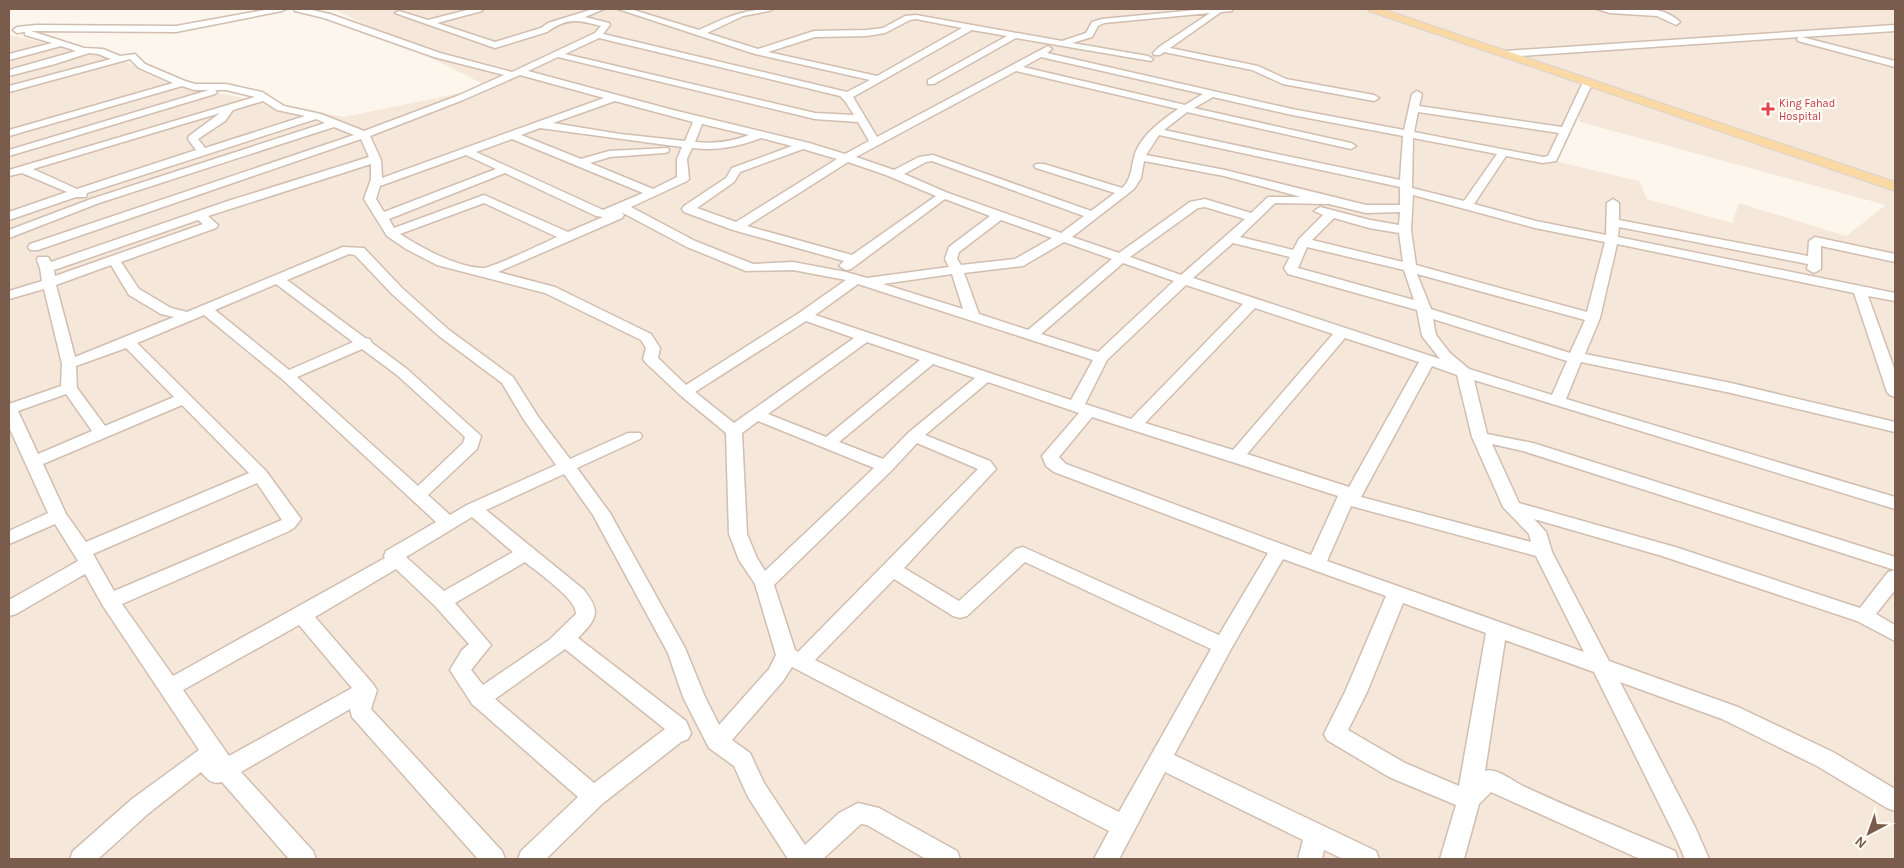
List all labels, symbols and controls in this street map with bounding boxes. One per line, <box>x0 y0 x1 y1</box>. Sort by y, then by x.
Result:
place label: King Fahad Hospital <box>1779 97 1835 123</box>
marker: King Fahad Hospital <box>1761 102 1775 116</box>
north arrow <box>1844 808 1894 858</box>
text: N <box>1851 833 1870 852</box>

